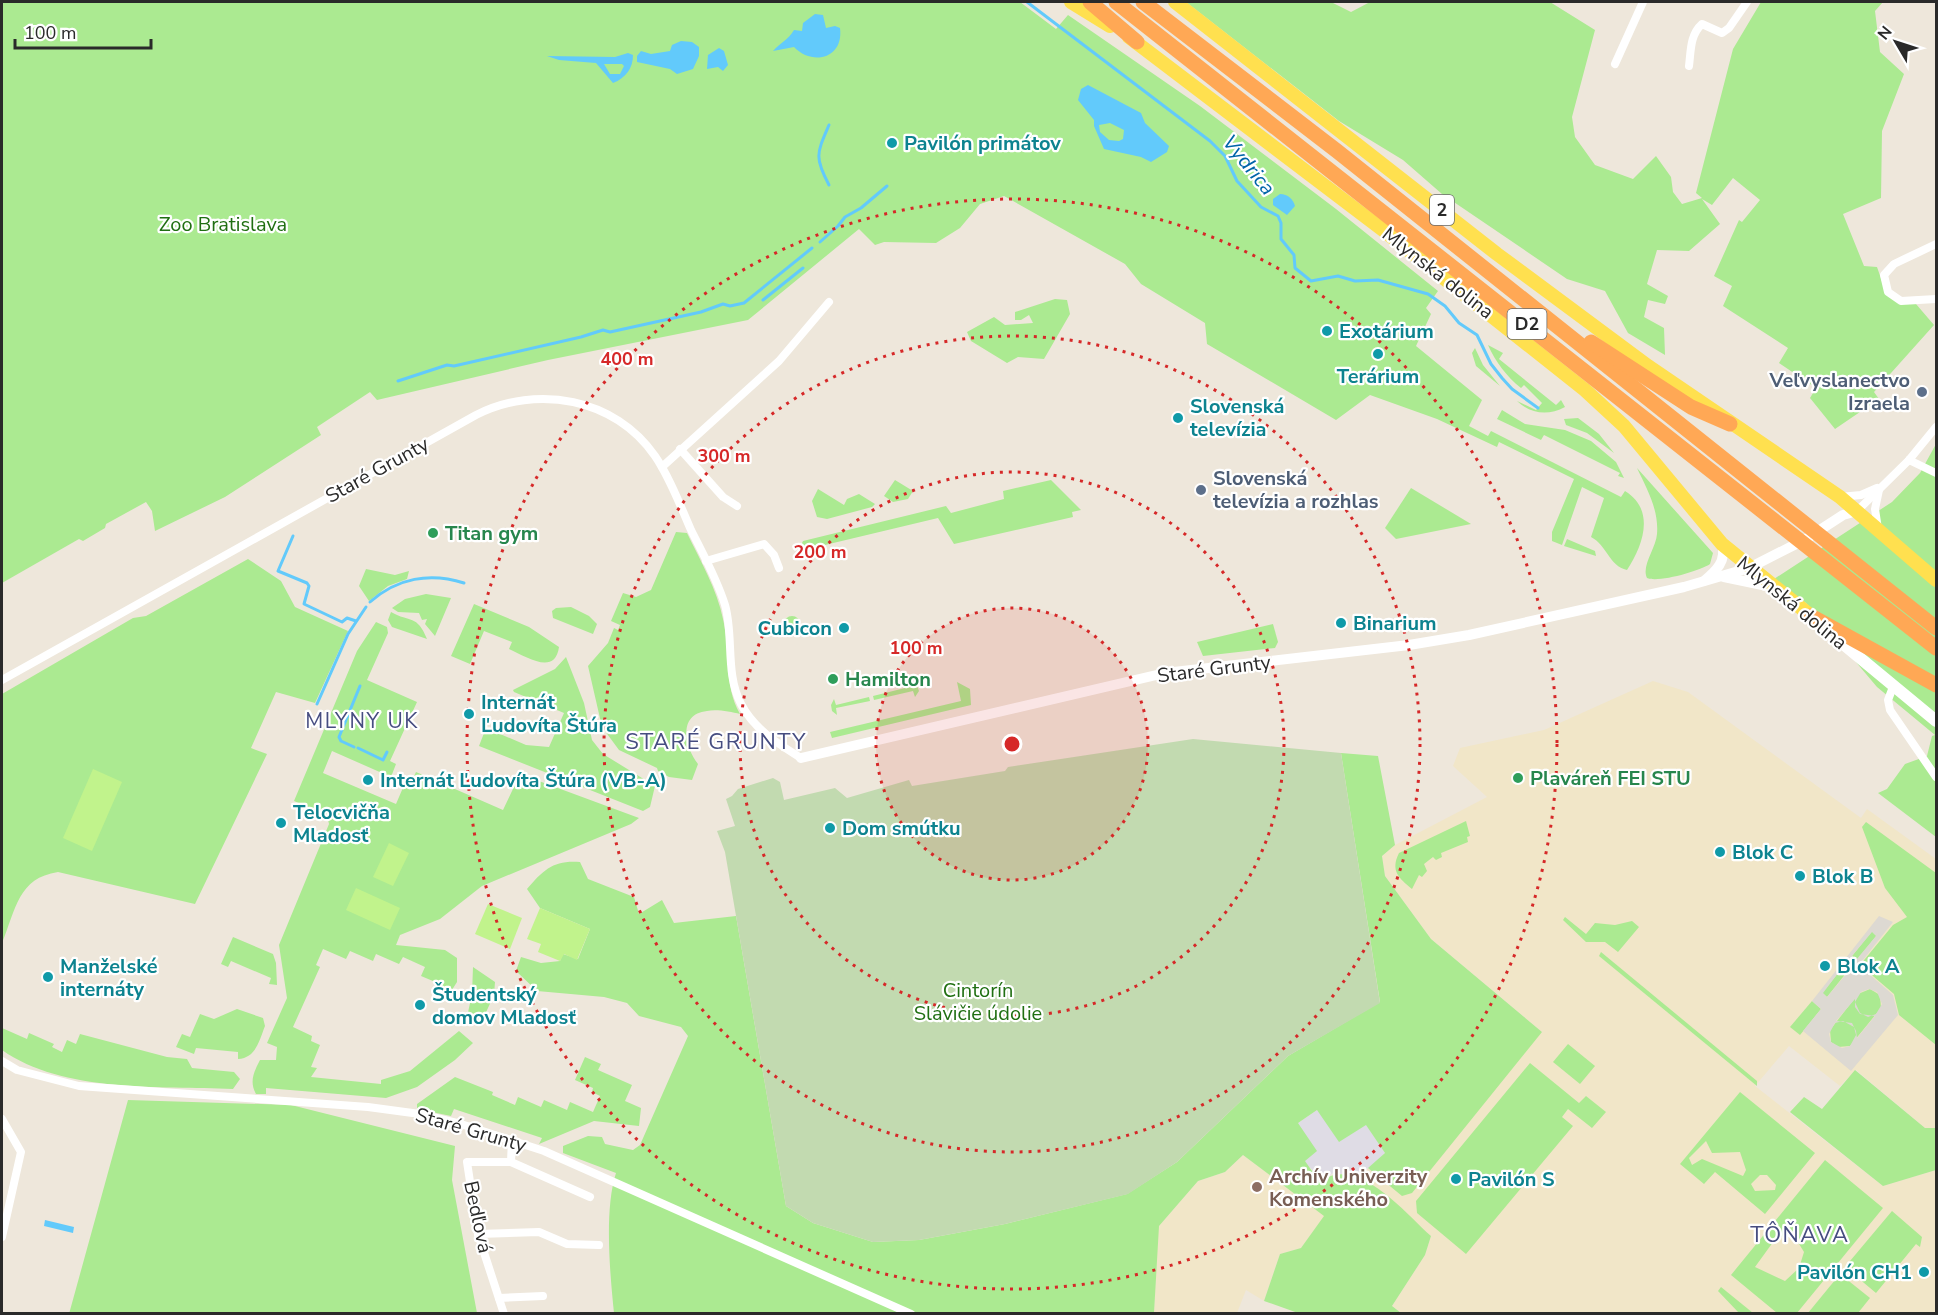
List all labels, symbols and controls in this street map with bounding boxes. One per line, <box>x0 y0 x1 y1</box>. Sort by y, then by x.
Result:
scale bar <box>15 12 152 50</box>
north arrow <box>1866 12 1926 72</box>
text: 100 m <box>24 21 76 45</box>
text: N <box>1873 22 1897 45</box>
water label: Vydrica <box>1216 129 1282 201</box>
place label: Pavilón primátov <box>904 130 1061 157</box>
marker: Pavilón primátov <box>885 136 899 150</box>
road number: 2 <box>1430 195 1454 225</box>
park label: Zoo Bratislava <box>159 211 287 238</box>
street label: Mlynská dolina <box>1376 221 1500 325</box>
road number: D2 <box>1508 309 1546 339</box>
place label: Exotárium <box>1339 318 1434 345</box>
marker: Exotárium <box>1320 324 1334 338</box>
text: 400 m <box>600 347 654 371</box>
marker: Terárium <box>1371 347 1385 361</box>
place label: Terárium <box>1337 363 1419 390</box>
place label: Veľvyslanectvo Izraela <box>1768 367 1910 417</box>
marker: Veľvyslanectvo Izraela <box>1915 385 1929 399</box>
place label: Slovenská televízia <box>1190 393 1284 443</box>
marker: Slovenská televízia <box>1171 411 1185 425</box>
street label: Staré Grunty <box>320 430 434 510</box>
text: 300 m <box>697 444 751 468</box>
place label: Slovenská televízia a rozhlas <box>1213 465 1379 515</box>
marker: Slovenská televízia a rozhlas <box>1194 483 1208 497</box>
place label: Titan gym <box>445 520 538 547</box>
marker: Titan gym <box>426 526 440 540</box>
text: 200 m <box>793 540 847 564</box>
street label: Mlynská dolina <box>1731 550 1853 656</box>
place label: Binarium <box>1353 610 1437 637</box>
place label: Cubicon <box>758 615 832 642</box>
marker: Binarium <box>1334 616 1348 630</box>
marker: Cubicon <box>837 621 851 635</box>
text: 100 m <box>889 636 943 660</box>
street label: Staré Grunty <box>1156 649 1273 689</box>
place label: Hamilton <box>845 666 931 693</box>
marker: Hamilton <box>826 672 840 686</box>
place label: Internát Ľudovíta Štúra <box>481 689 617 739</box>
district label: MLYNY UK <box>305 707 419 735</box>
marker: Internát Ľudovíta Štúra <box>462 707 476 721</box>
district label: STARÉ GRUNTY <box>625 727 807 757</box>
centre of rings <box>1002 734 1022 754</box>
place label: Plaváreň FEI STU <box>1530 765 1691 792</box>
place label: Internát Ľudovíta Štúra (VB-A) <box>380 767 667 794</box>
marker: Plaváreň FEI STU <box>1511 771 1525 785</box>
marker: Internát Ľudovíta Štúra (VB-A) <box>361 773 375 787</box>
place label: Telocvičňa Mladosť <box>293 799 390 849</box>
place label: Dom smútku <box>842 815 961 842</box>
marker: Telocvičňa Mladosť <box>274 816 288 830</box>
marker: Dom smútku <box>823 821 837 835</box>
place label: Blok C <box>1732 839 1793 866</box>
marker: Blok C <box>1713 845 1727 859</box>
place label: Blok B <box>1812 863 1873 890</box>
marker: Blok B <box>1793 869 1807 883</box>
place label: Manželské internáty <box>60 953 158 1003</box>
place label: Blok A <box>1837 953 1900 980</box>
marker: Blok A <box>1818 959 1832 973</box>
marker: Manželské internáty <box>41 970 55 984</box>
park label: Cintorín Slávičie údolie <box>914 977 1042 1027</box>
place label: Študentský domov Mladosť <box>432 981 576 1031</box>
marker: Študentský domov Mladosť <box>413 998 427 1012</box>
street label: Staré Grunty <box>412 1101 530 1159</box>
place label: Archív Univerzity Komenského <box>1269 1163 1428 1213</box>
place label: Pavilón S <box>1468 1166 1555 1193</box>
marker: Pavilón S <box>1449 1172 1463 1186</box>
street label: Bedľová <box>457 1178 499 1256</box>
marker: Archív Univerzity Komenského <box>1250 1180 1264 1194</box>
district label: TÔŇAVA <box>1750 1220 1850 1250</box>
place label: Pavilón CH1 <box>1797 1259 1912 1286</box>
marker: Pavilón CH1 <box>1917 1265 1931 1279</box>

